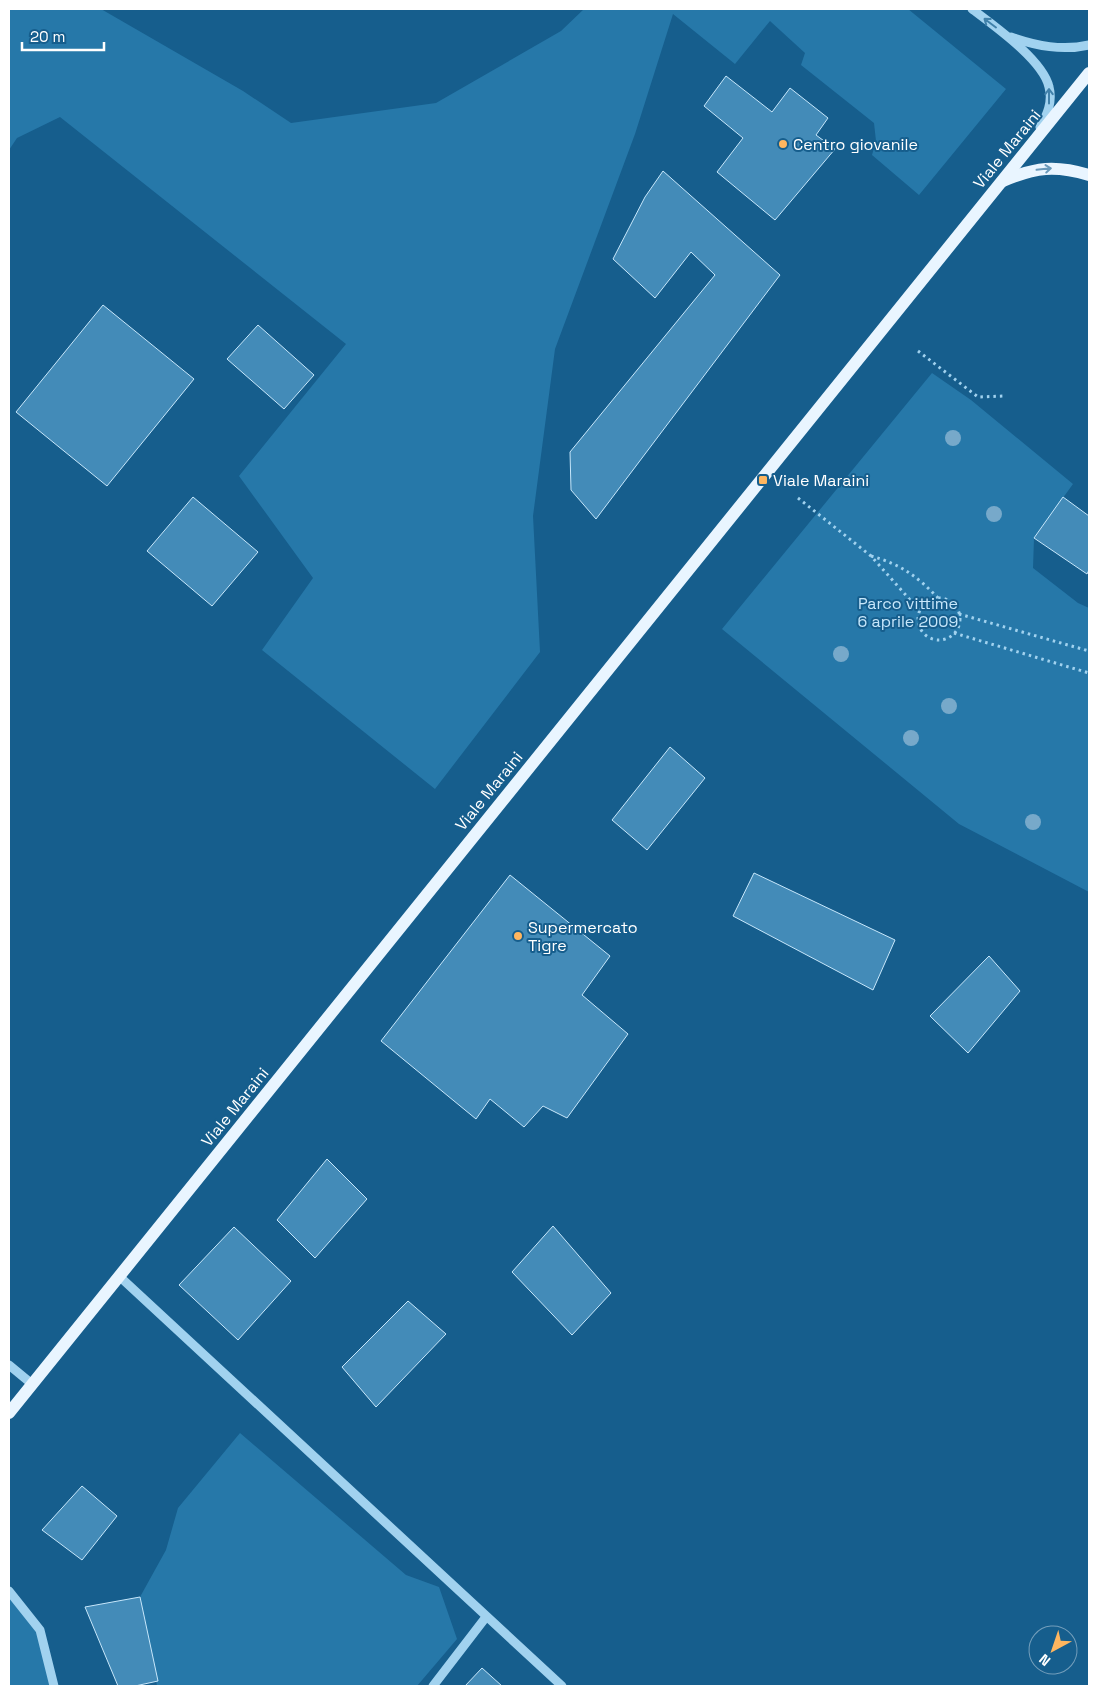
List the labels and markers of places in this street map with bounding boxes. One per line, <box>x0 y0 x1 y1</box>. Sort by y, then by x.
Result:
place label: Centro giovanile <box>793 134 918 155</box>
marker: Centro giovanile <box>777 138 789 150</box>
place label: Viale Maraini <box>773 470 869 491</box>
marker: Viale Maraini <box>757 474 769 486</box>
place label: Supermercato Tigre <box>528 917 638 956</box>
marker: Supermercato Tigre <box>512 930 524 942</box>

